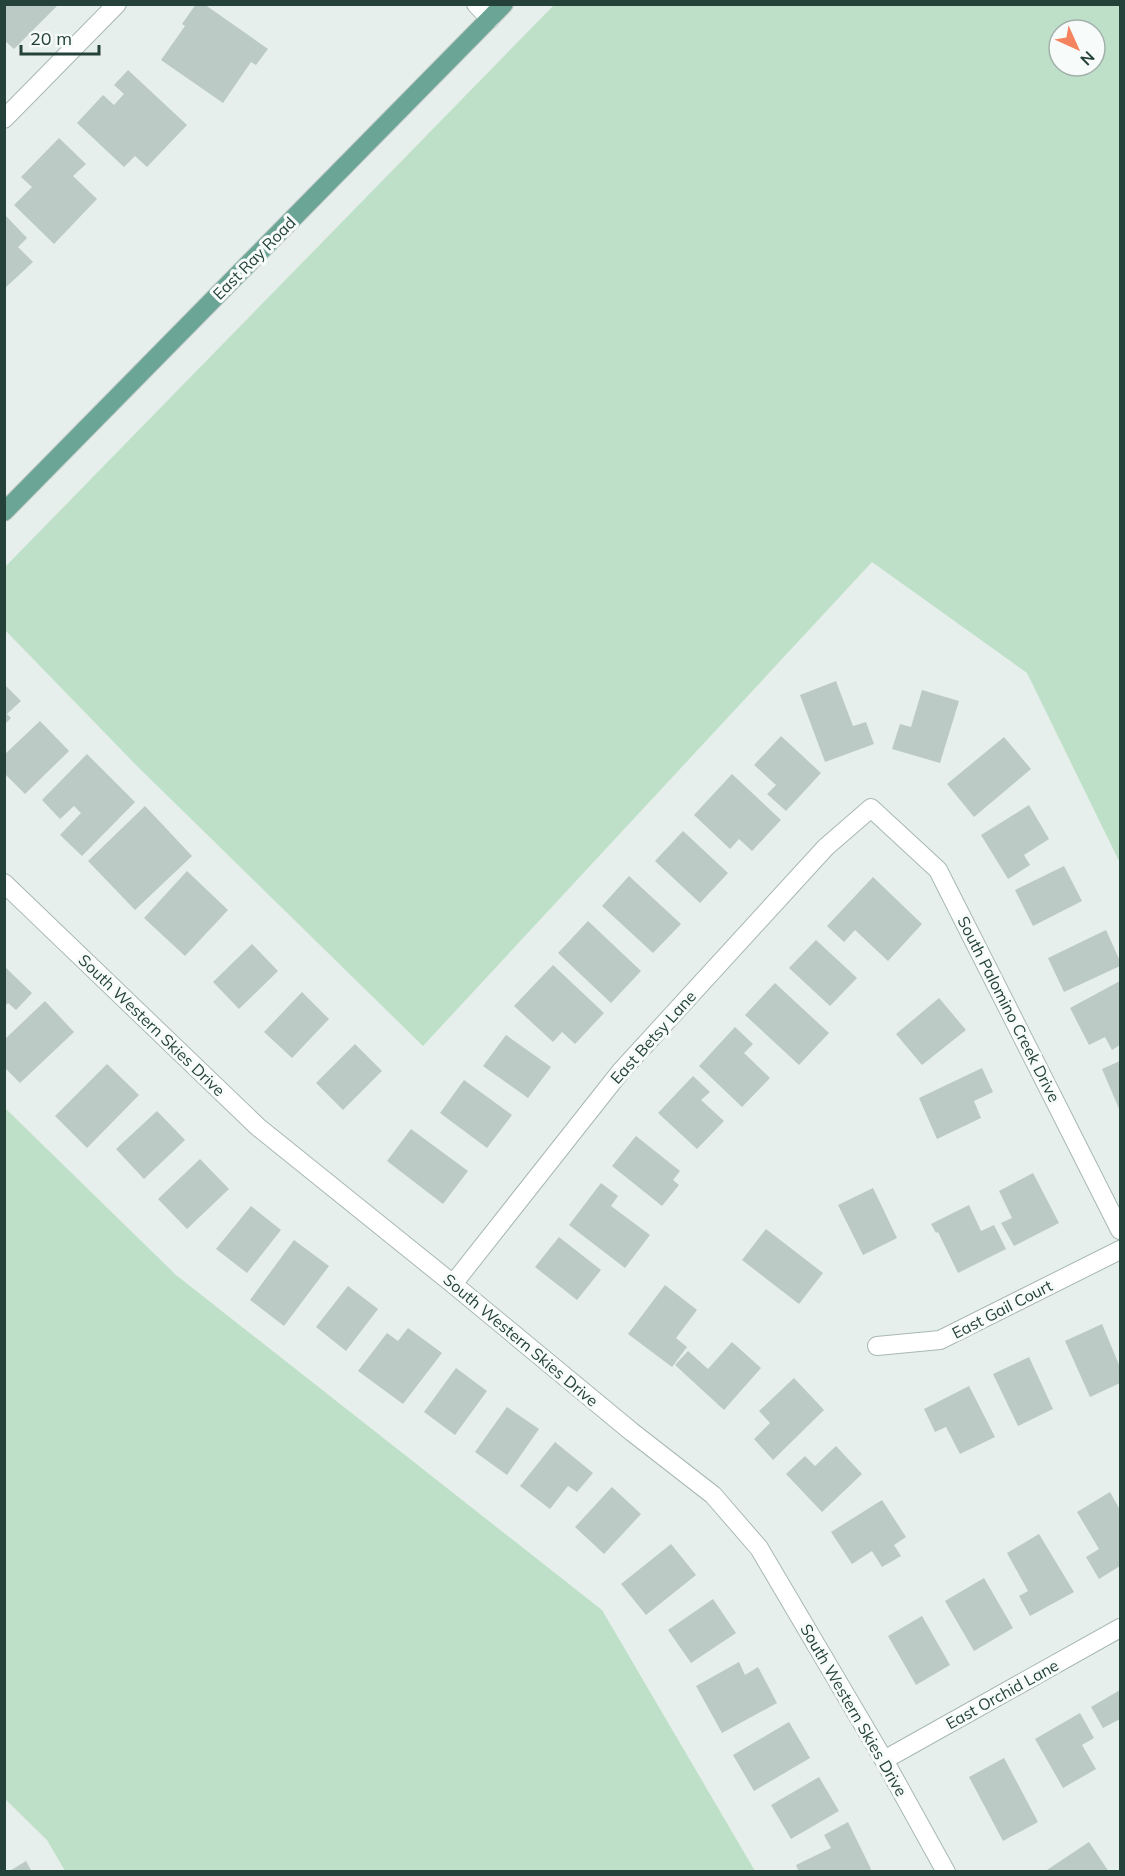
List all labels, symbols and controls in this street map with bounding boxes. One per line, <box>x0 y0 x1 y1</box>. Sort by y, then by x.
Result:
scale bar <box>21 18 99 56</box>
north arrow <box>1047 18 1107 78</box>
text: 20 m <box>30 27 72 50</box>
text: N <box>1076 47 1099 70</box>
street label: East Ray Road <box>208 212 300 304</box>
street label: South Palomino Creek Drive <box>953 913 1065 1105</box>
street label: South Western Skies Drive <box>75 950 229 1100</box>
street label: East Betsy Lane <box>606 986 700 1088</box>
street label: South Western Skies Drive <box>440 1269 602 1411</box>
street label: East Gail Court <box>948 1275 1056 1343</box>
street label: South Western Skies Drive <box>796 1620 912 1800</box>
street label: East Orchid Lane <box>942 1655 1062 1733</box>

